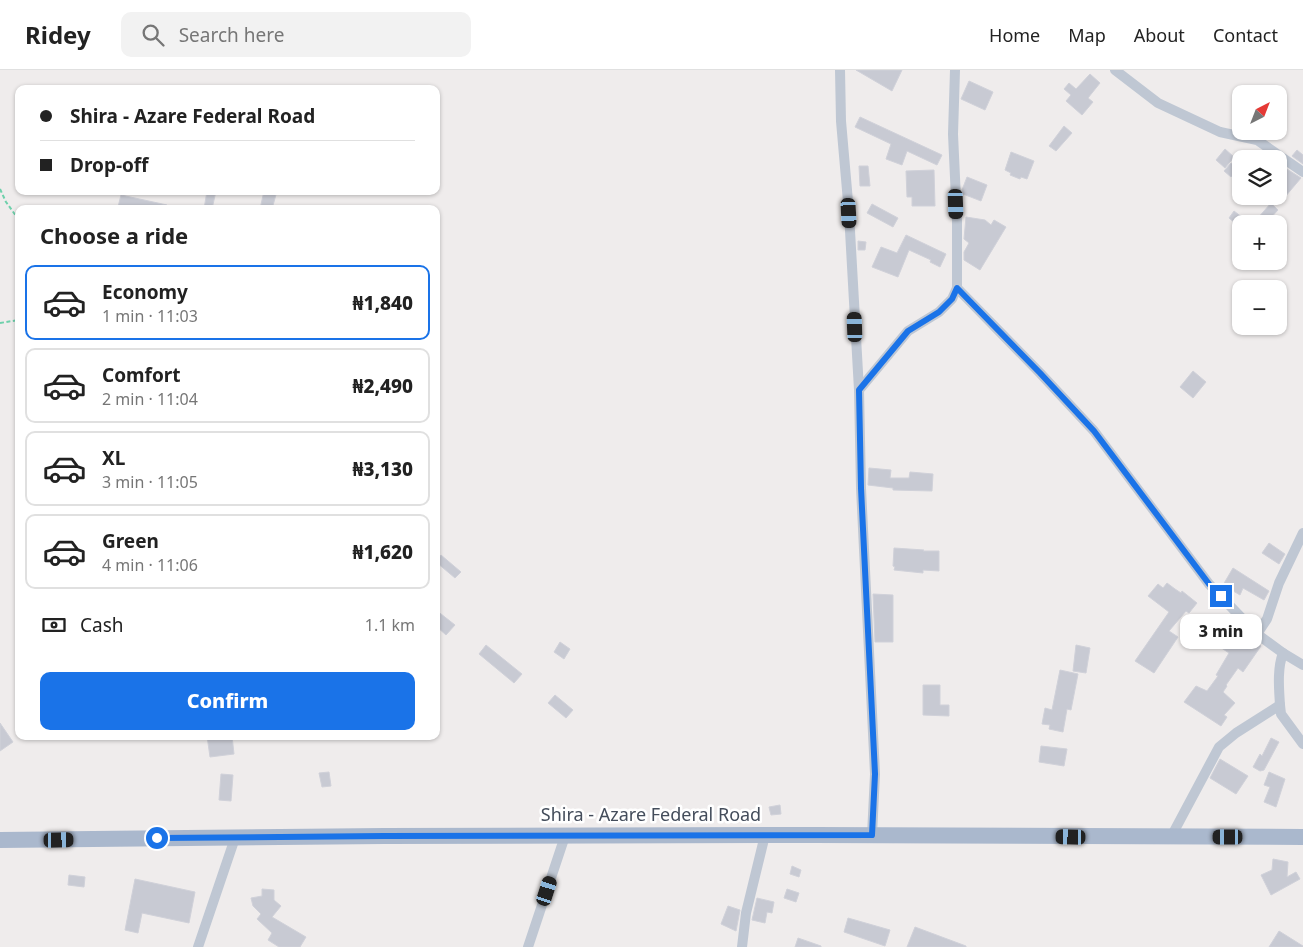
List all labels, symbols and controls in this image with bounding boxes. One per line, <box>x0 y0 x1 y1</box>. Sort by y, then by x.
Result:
search box <box>121 12 471 57</box>
text: Ridey <box>25 18 91 51</box>
icon: search <box>139 21 167 49</box>
text: Search here <box>179 22 284 48</box>
text: Home <box>989 23 1040 47</box>
text: Map <box>1068 23 1106 47</box>
text: About <box>1134 23 1185 47</box>
text: Contact <box>1213 23 1278 47</box>
north arrow <box>1232 85 1288 140</box>
map controls <box>1232 85 1287 335</box>
text: Shira - Azare Federal Road <box>70 103 315 129</box>
button: layers <box>1232 150 1287 205</box>
text: Drop-off <box>70 152 149 178</box>
car <box>947 189 964 219</box>
car <box>840 198 857 228</box>
button: + <box>1232 215 1287 270</box>
text: Choose a ride <box>40 220 188 250</box>
text: Economy <box>102 279 188 305</box>
icon: car <box>42 280 87 325</box>
button: − <box>1232 280 1287 335</box>
text: ₦1,840 <box>353 290 413 316</box>
text: 1 min · 11:03 <box>102 305 198 327</box>
car <box>846 312 863 342</box>
text: Comfort <box>102 362 181 388</box>
icon: car <box>42 363 87 408</box>
text: ₦2,490 <box>353 373 413 399</box>
text: 2 min · 11:04 <box>102 388 198 410</box>
text: XL <box>102 445 125 471</box>
icon: car <box>42 446 87 491</box>
text: ₦3,130 <box>353 456 413 482</box>
text: 3 min · 11:05 <box>102 471 198 493</box>
text: Green <box>102 528 159 554</box>
icon: car <box>42 529 87 574</box>
text: ₦1,620 <box>353 539 413 565</box>
text: 4 min · 11:06 <box>102 554 198 576</box>
route end <box>1210 585 1232 607</box>
icon: cash <box>40 611 68 639</box>
text: Cash <box>80 612 124 638</box>
text: 1.1 km <box>365 614 415 636</box>
callout: 3 min <box>1180 614 1262 648</box>
text: 3 min <box>1199 620 1243 642</box>
button: Confirm <box>40 672 415 730</box>
street label: Shira - Azare Federal Road <box>541 802 761 826</box>
route start <box>146 827 168 849</box>
car <box>1055 829 1086 845</box>
car <box>1213 830 1243 845</box>
car <box>43 832 74 848</box>
car <box>535 874 558 908</box>

